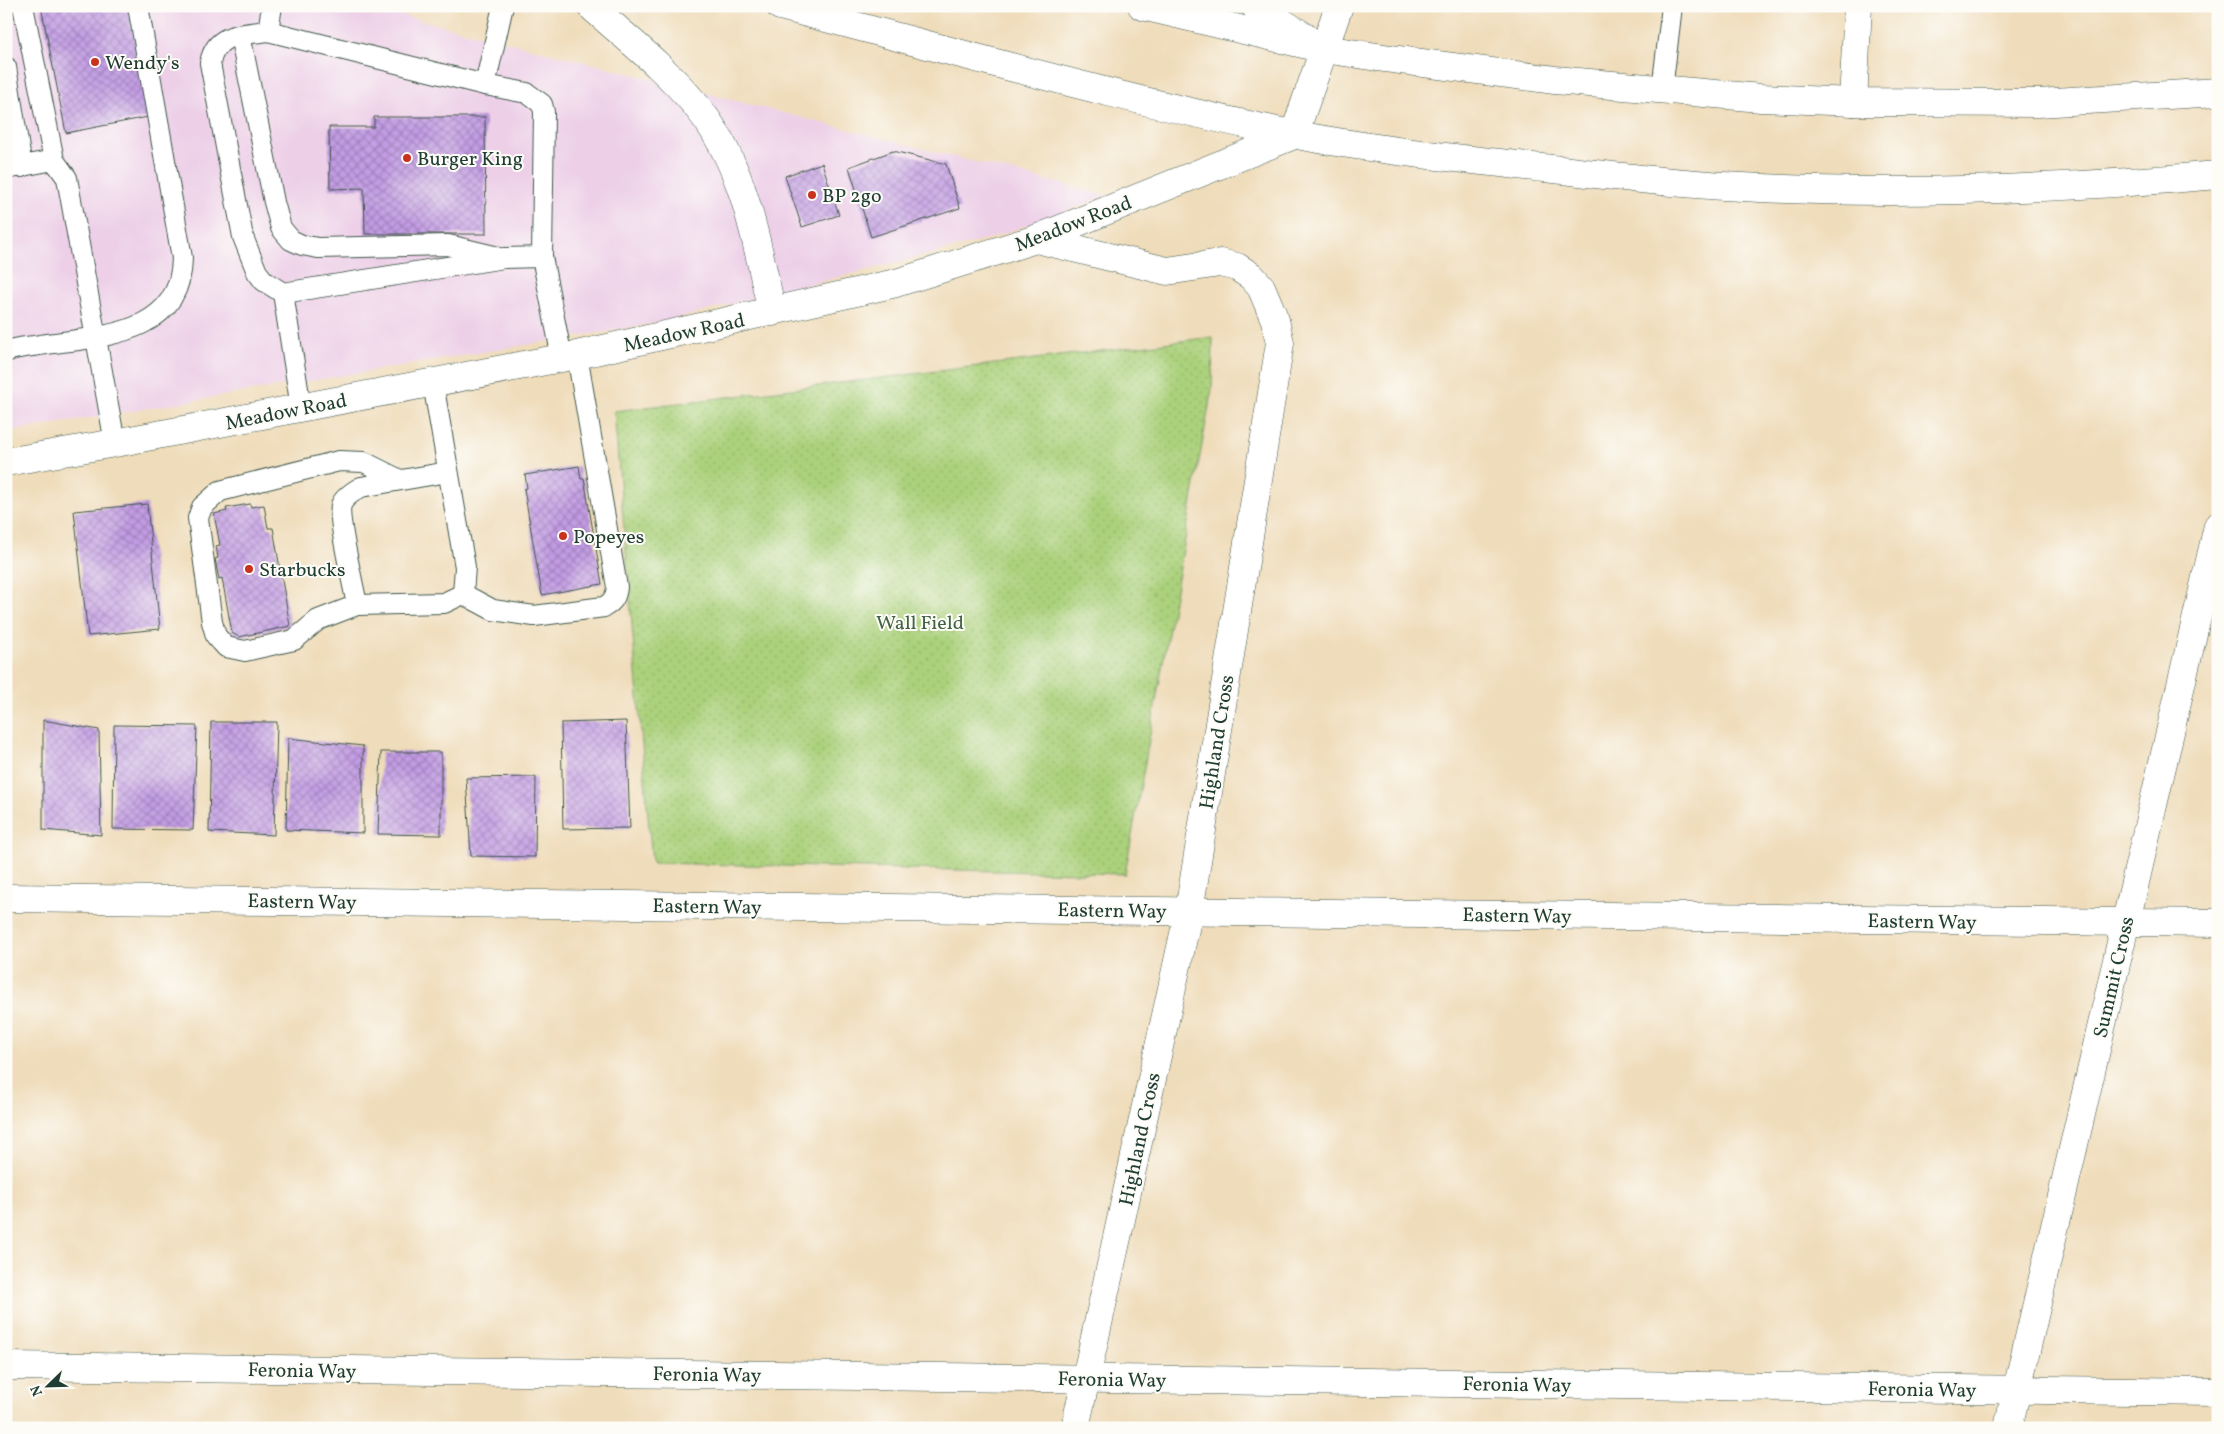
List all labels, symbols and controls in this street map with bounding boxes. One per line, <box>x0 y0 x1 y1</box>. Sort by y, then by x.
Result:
place label: Wendy's <box>105 50 180 78</box>
marker: Wendy's <box>89 56 101 68</box>
place label: Burger King <box>417 146 523 174</box>
marker: Burger King <box>401 152 413 164</box>
place label: BP 2go <box>822 183 882 211</box>
marker: BP 2go <box>806 189 818 201</box>
street label: Meadow Road <box>1011 190 1136 260</box>
street label: Meadow Road <box>621 307 748 360</box>
street label: Meadow Road <box>223 387 350 438</box>
place label: Popeyes <box>573 524 644 552</box>
marker: Popeyes <box>557 530 569 542</box>
place label: Starbucks <box>259 557 346 585</box>
marker: Starbucks <box>243 563 255 575</box>
park label: Wall Field <box>876 610 964 638</box>
street label: Highland Cross <box>1194 673 1242 811</box>
street label: Eastern Way <box>247 888 357 918</box>
street label: Eastern Way <box>652 893 762 923</box>
street label: Eastern Way <box>1057 897 1167 927</box>
street label: Eastern Way <box>1462 902 1572 932</box>
street label: Eastern Way <box>1867 908 1977 938</box>
street label: Summit Cross <box>2087 914 2143 1041</box>
street label: Highland Cross <box>1113 1070 1169 1209</box>
street label: Feronia Way <box>247 1357 357 1387</box>
street label: Feronia Way <box>652 1361 762 1391</box>
north arrow <box>22 1362 72 1412</box>
street label: Feronia Way <box>1057 1366 1167 1396</box>
street label: Feronia Way <box>1462 1371 1572 1401</box>
street label: Feronia Way <box>1867 1376 1977 1406</box>
text: N <box>27 1382 48 1399</box>

